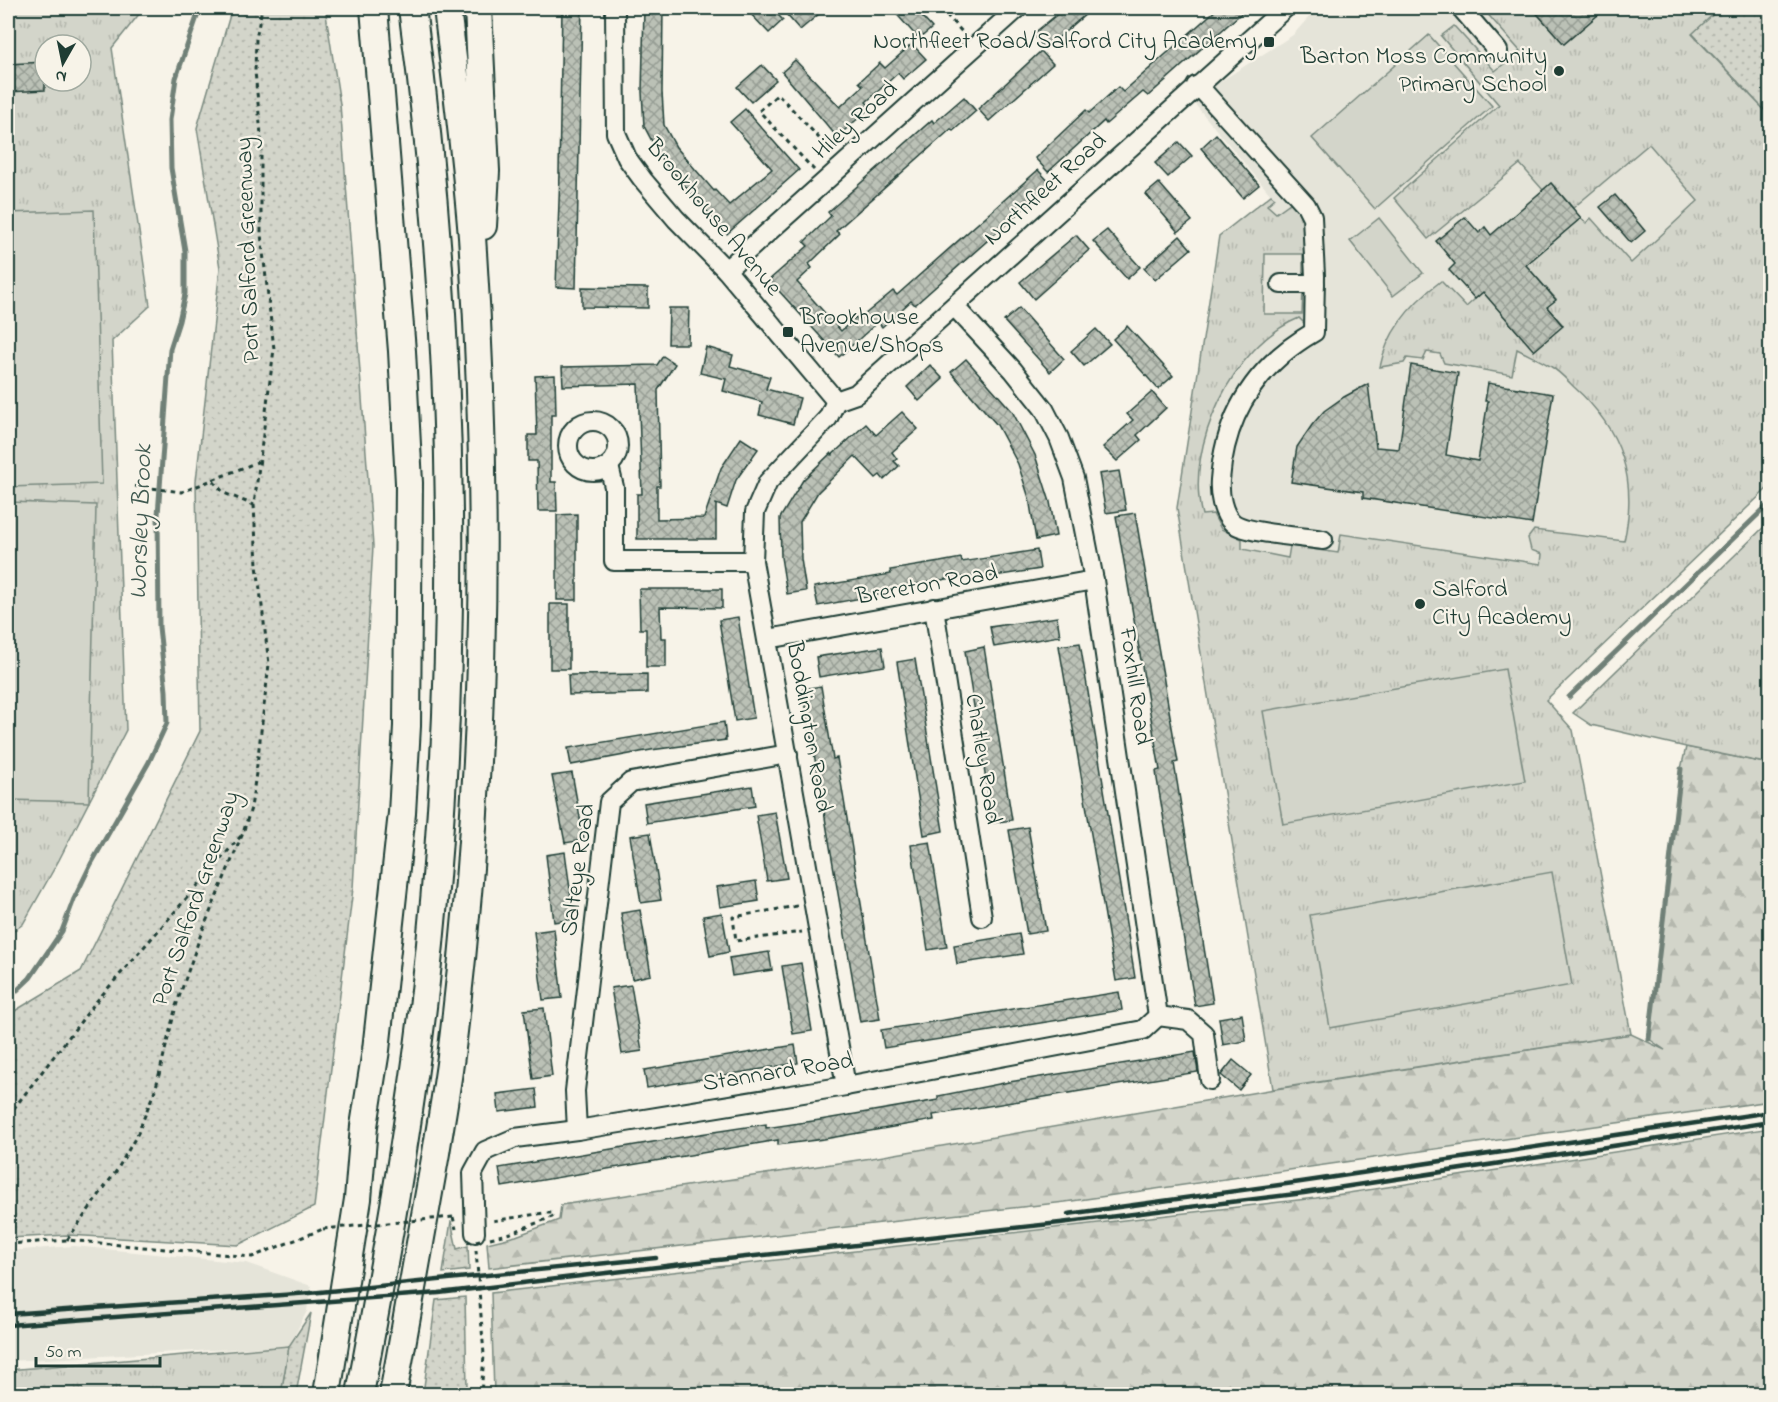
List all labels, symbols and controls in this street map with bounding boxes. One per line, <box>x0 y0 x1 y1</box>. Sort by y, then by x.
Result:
place label: Northfleet Road/Salford City Academy <box>873 25 1257 61</box>
north arrow <box>33 33 93 93</box>
marker: Northfleet Road/Salford City Academy <box>1262 35 1276 49</box>
place label: Barton Moss Community Primary School <box>1299 40 1547 104</box>
text: N <box>54 63 68 89</box>
marker: Barton Moss Community Primary School <box>1552 64 1566 78</box>
street label: Hiley Road <box>805 73 908 170</box>
street label: Northfleet Road <box>977 125 1116 255</box>
street label: Brookhouse Avenue <box>636 131 790 305</box>
street label: Port Salford Greenway <box>228 137 271 363</box>
place label: Brookhouse Avenue/Shops <box>799 301 944 364</box>
marker: Brookhouse Avenue/Shops <box>781 325 795 339</box>
water label: Worsley Brook <box>120 442 164 600</box>
street label: Brereton Road <box>853 556 1001 616</box>
place label: Salford City Academy <box>1432 573 1572 637</box>
marker: Salford City Academy <box>1413 597 1427 611</box>
street label: Foxhill Road <box>1108 624 1160 748</box>
street label: Boddington Road <box>776 638 840 816</box>
street label: Chatley Road <box>953 691 1010 828</box>
street label: Port Salford Greenway <box>144 787 251 1012</box>
street label: Salteye Road <box>552 801 607 939</box>
street label: Stannard Road <box>700 1044 856 1102</box>
scale bar <box>36 1330 160 1368</box>
text: 50 m <box>45 1340 82 1366</box>

